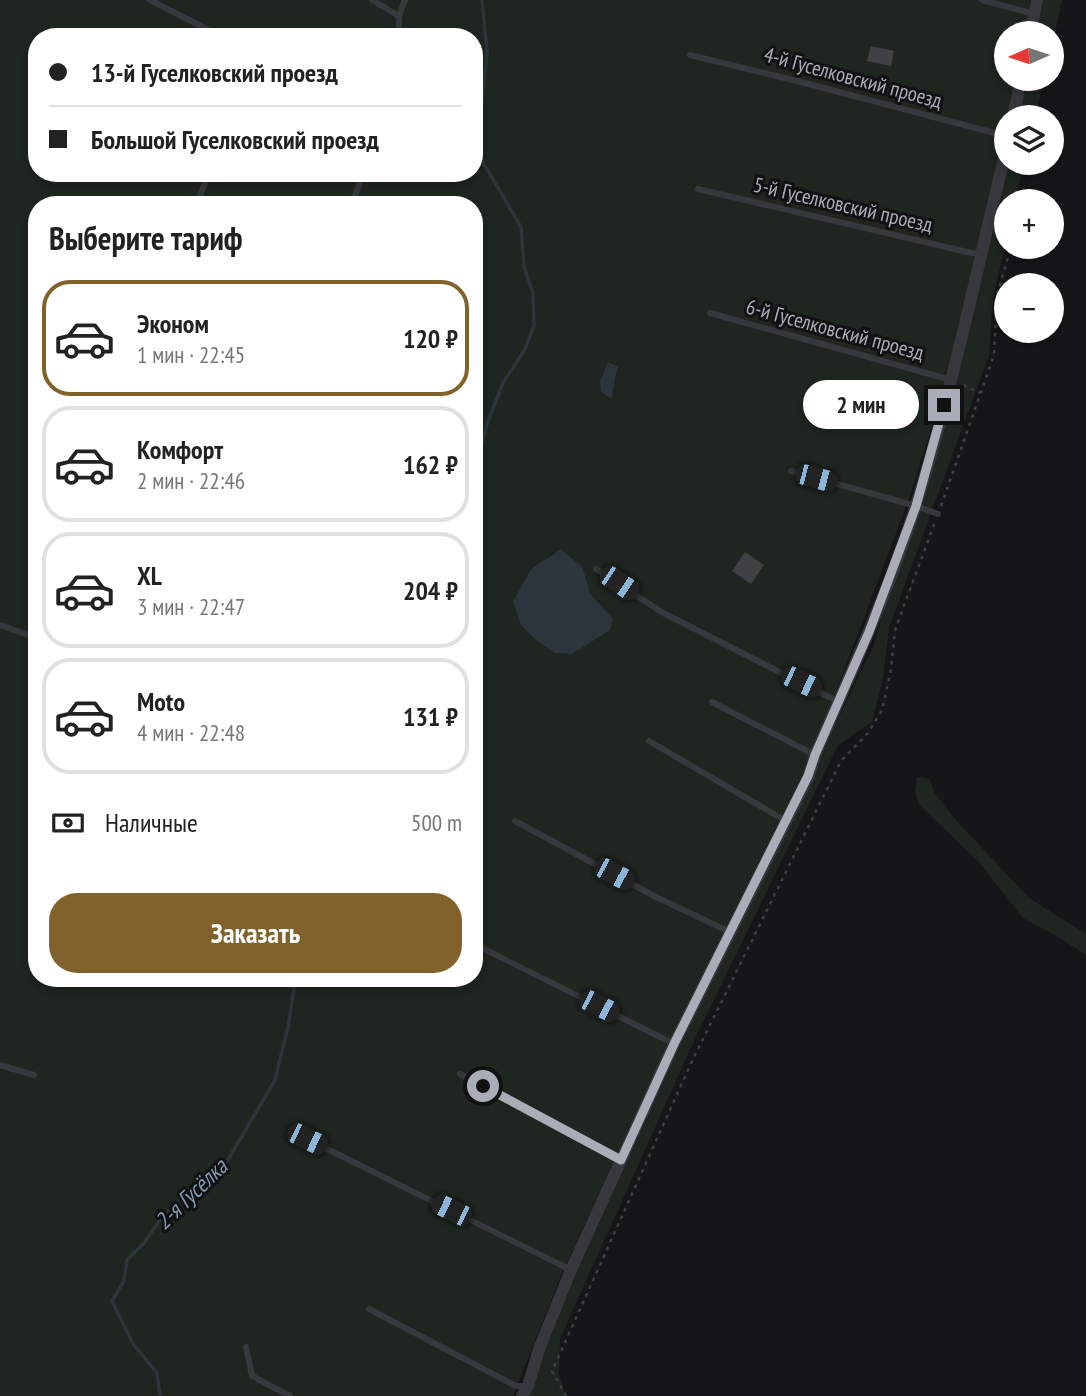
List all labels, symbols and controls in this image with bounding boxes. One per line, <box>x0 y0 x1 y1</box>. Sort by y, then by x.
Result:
north arrow <box>994 21 1064 91</box>
map controls <box>994 21 1064 343</box>
street label: 4-й Гуселковский проезд <box>761 41 945 114</box>
text: 13-й Гуселковский проезд <box>91 56 338 89</box>
button: layers <box>994 105 1064 175</box>
text: Большой Гуселковский проезд <box>91 123 379 156</box>
street label: 5-й Гуселковский проезд <box>751 171 935 238</box>
button: + <box>994 189 1064 259</box>
text: Выберите тариф <box>49 217 243 259</box>
button: − <box>994 273 1064 343</box>
street label: 6-й Гуселковский проезд <box>743 293 927 366</box>
icon: car <box>53 307 116 370</box>
text: Эконом <box>137 307 209 340</box>
text: 120 ₽ <box>403 322 458 355</box>
text: 1 мин · 22:45 <box>137 340 245 369</box>
callout: 2 мин <box>804 380 920 430</box>
route end <box>928 389 960 421</box>
text: 2 мин <box>836 390 886 419</box>
icon: car <box>53 433 116 496</box>
text: Комфорт <box>137 433 223 466</box>
text: 162 ₽ <box>403 448 458 481</box>
car <box>793 462 840 494</box>
text: 2 мин · 22:46 <box>137 466 245 495</box>
icon: car <box>53 559 116 622</box>
text: XL <box>137 559 162 592</box>
car <box>596 563 643 603</box>
text: 204 ₽ <box>403 574 458 607</box>
text: 3 мин · 22:47 <box>137 592 245 621</box>
car <box>778 663 825 701</box>
icon: car <box>53 685 116 748</box>
text: Moto <box>137 685 185 718</box>
text: 131 ₽ <box>403 700 458 733</box>
text: 4 мин · 22:48 <box>137 718 245 747</box>
icon: cash <box>49 804 87 842</box>
text: Наличные <box>105 806 198 839</box>
text: 500 m <box>411 808 462 837</box>
car <box>591 855 638 893</box>
button: Заказать <box>49 893 462 973</box>
car <box>576 987 623 1025</box>
route start <box>467 1070 499 1102</box>
car <box>284 1120 331 1158</box>
water label: 2-я Гусёлка <box>148 1151 234 1235</box>
car <box>428 1191 475 1229</box>

